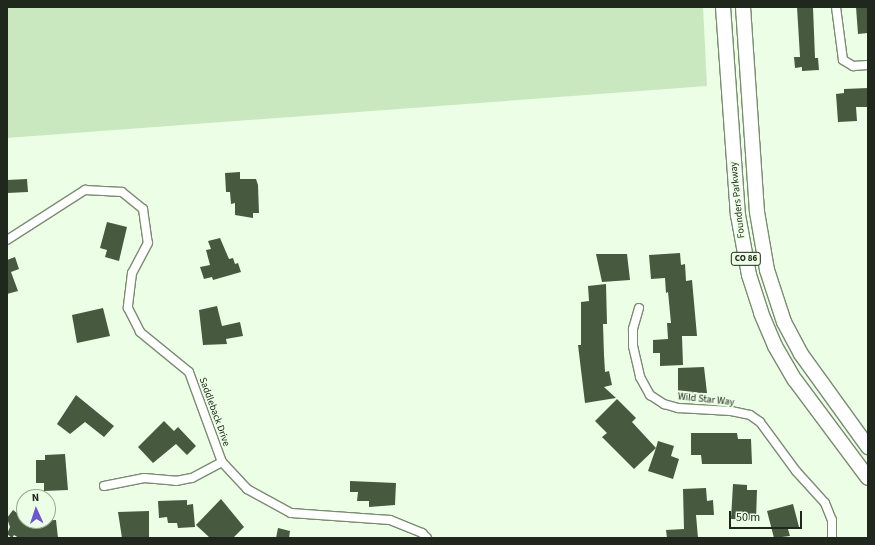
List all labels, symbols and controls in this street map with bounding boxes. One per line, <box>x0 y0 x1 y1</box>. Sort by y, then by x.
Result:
street label: Founders Parkway <box>728 161 748 239</box>
road number: CO 86 <box>730 252 762 266</box>
street label: Saddleback Drive <box>196 376 232 448</box>
street label: Wild Star Way <box>677 391 735 409</box>
north arrow <box>16 489 56 529</box>
text: N <box>31 490 39 505</box>
scale bar <box>731 503 804 529</box>
text: 50 m <box>736 509 760 526</box>

